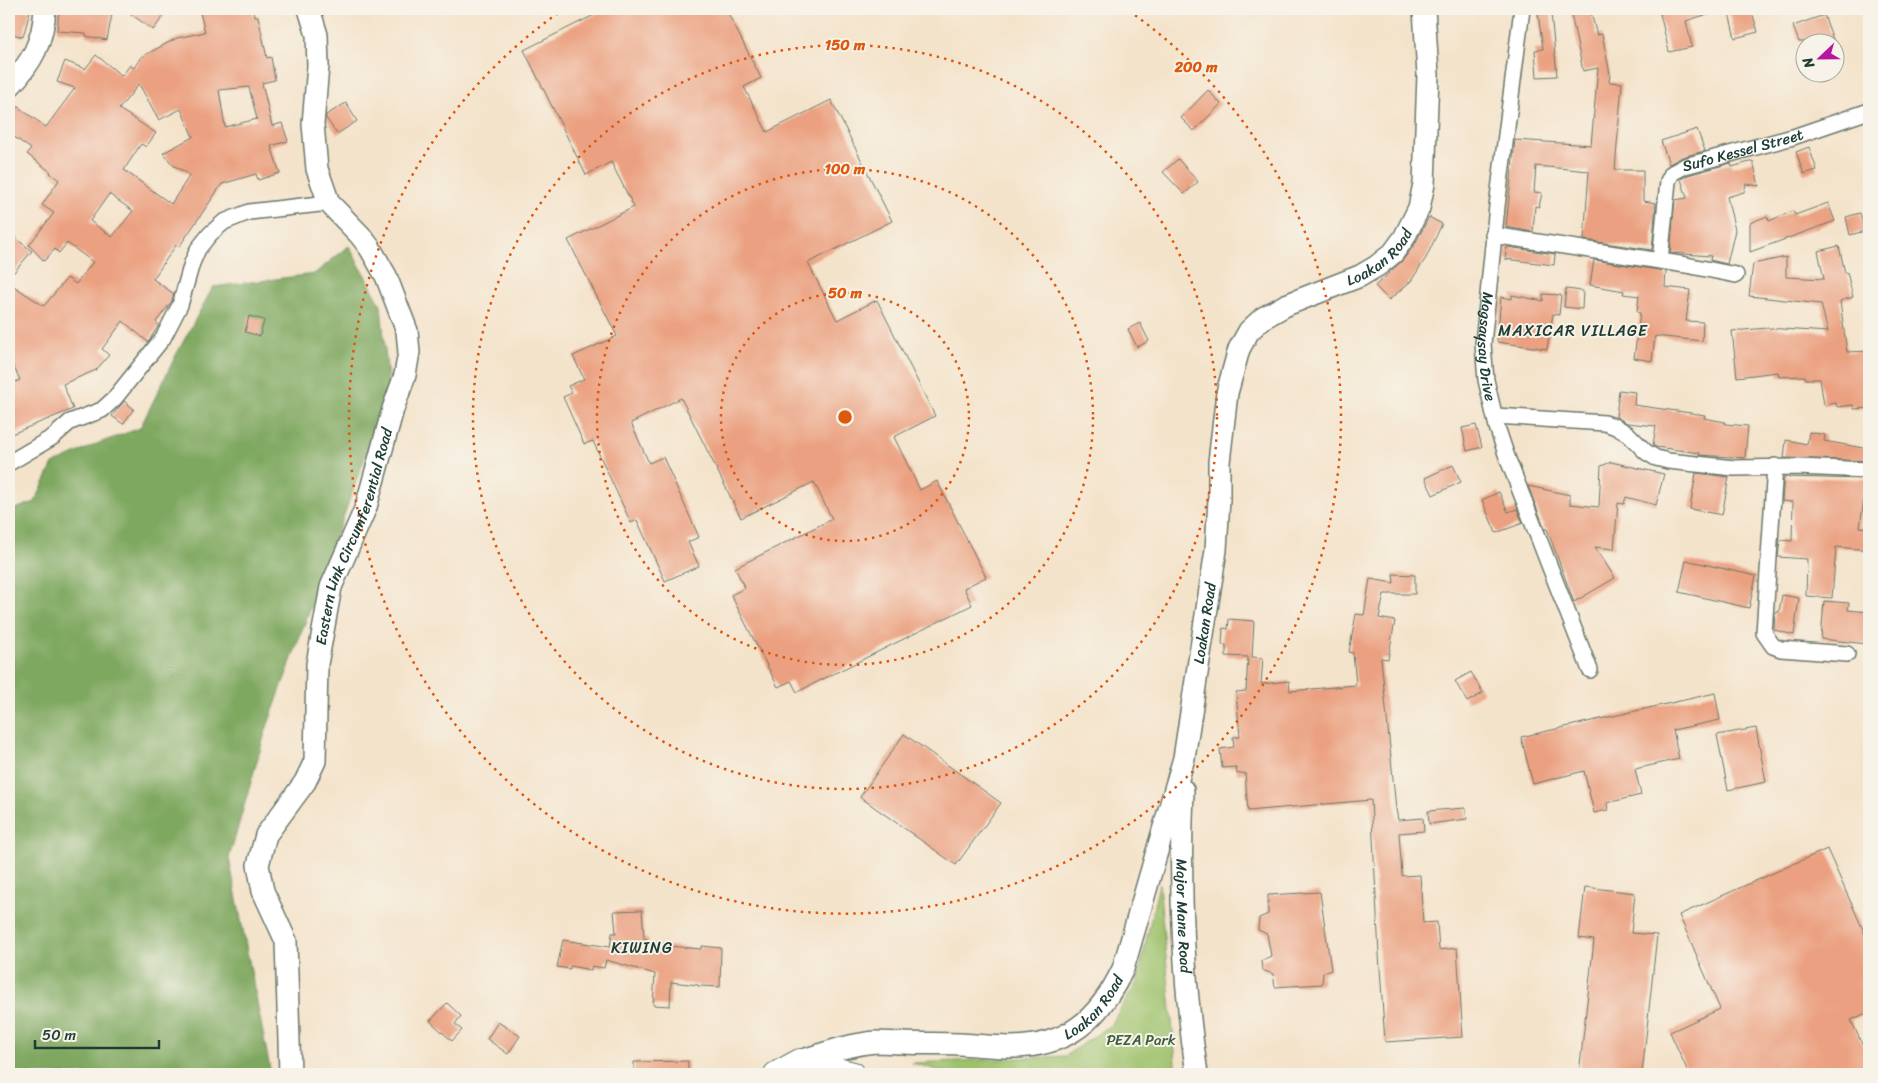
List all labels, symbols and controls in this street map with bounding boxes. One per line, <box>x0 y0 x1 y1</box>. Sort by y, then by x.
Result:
text: 150 m <box>825 32 866 58</box>
north arrow <box>1796 32 1846 82</box>
text: N <box>1795 53 1822 73</box>
text: 200 m <box>1173 54 1218 80</box>
street label: Sufo Kessel Street <box>1679 121 1807 179</box>
text: 100 m <box>825 156 866 182</box>
street label: Loakan Road <box>1342 223 1420 293</box>
text: 50 m <box>828 280 863 306</box>
street label: Magsaysay Drive <box>1470 291 1504 404</box>
district label: MAXICAR VILLAGE <box>1498 316 1648 345</box>
centre of rings <box>836 408 854 426</box>
street label: Eastern Link Circumferential Road <box>308 424 400 647</box>
street label: Loakan Road <box>1186 580 1224 666</box>
street label: Major Mane Road <box>1169 859 1199 975</box>
district label: KIWING <box>611 933 673 962</box>
street label: Loakan Road <box>1059 969 1131 1047</box>
scale bar <box>35 1018 159 1050</box>
text: 50 m <box>42 1022 77 1048</box>
park label: PEZA Park <box>1106 1027 1176 1053</box>

